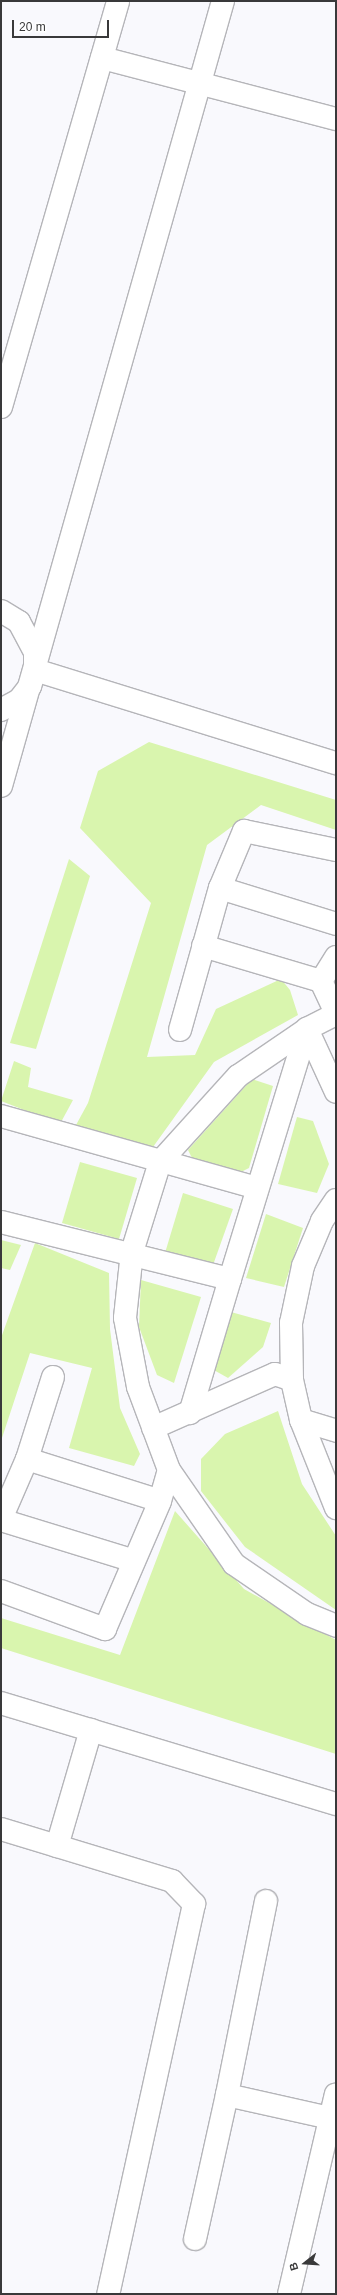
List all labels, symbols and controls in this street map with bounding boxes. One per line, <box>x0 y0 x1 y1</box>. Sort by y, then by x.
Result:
scale bar <box>14 12 111 38</box>
text: 20 m <box>19 20 46 34</box>
north arrow <box>285 2243 325 2283</box>
text: B <box>287 2261 300 2272</box>

